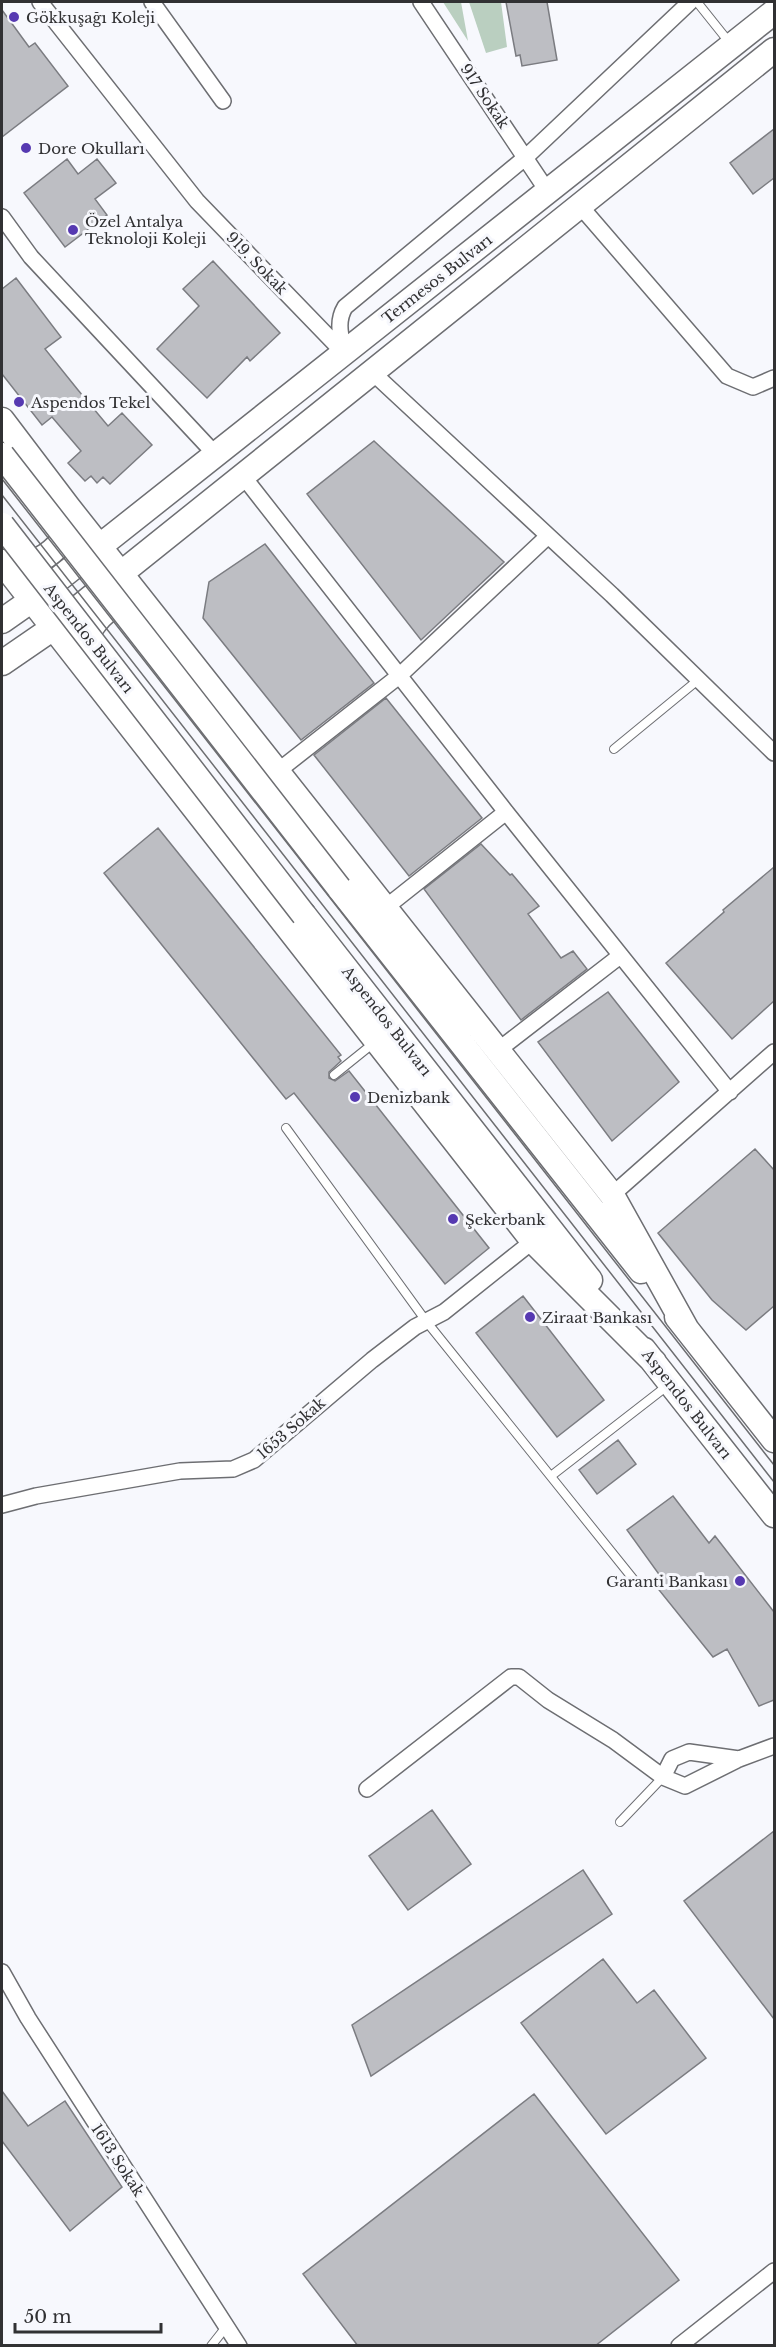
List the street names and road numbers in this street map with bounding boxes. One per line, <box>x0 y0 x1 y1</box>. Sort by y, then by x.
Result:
street label: 917 Sokak <box>456 60 514 133</box>
street label: 919. Sokak <box>222 228 292 299</box>
street label: Termesos Bulvarı <box>378 230 496 328</box>
street label: Aspendos Bulvarı <box>40 578 138 697</box>
street label: Aspendos Bulvarı <box>338 961 436 1080</box>
street label: Aspendos Bulvarı <box>638 1344 736 1463</box>
street label: 1653 Sokak <box>253 1393 330 1463</box>
street label: 1613 Sokak <box>87 2120 149 2201</box>

